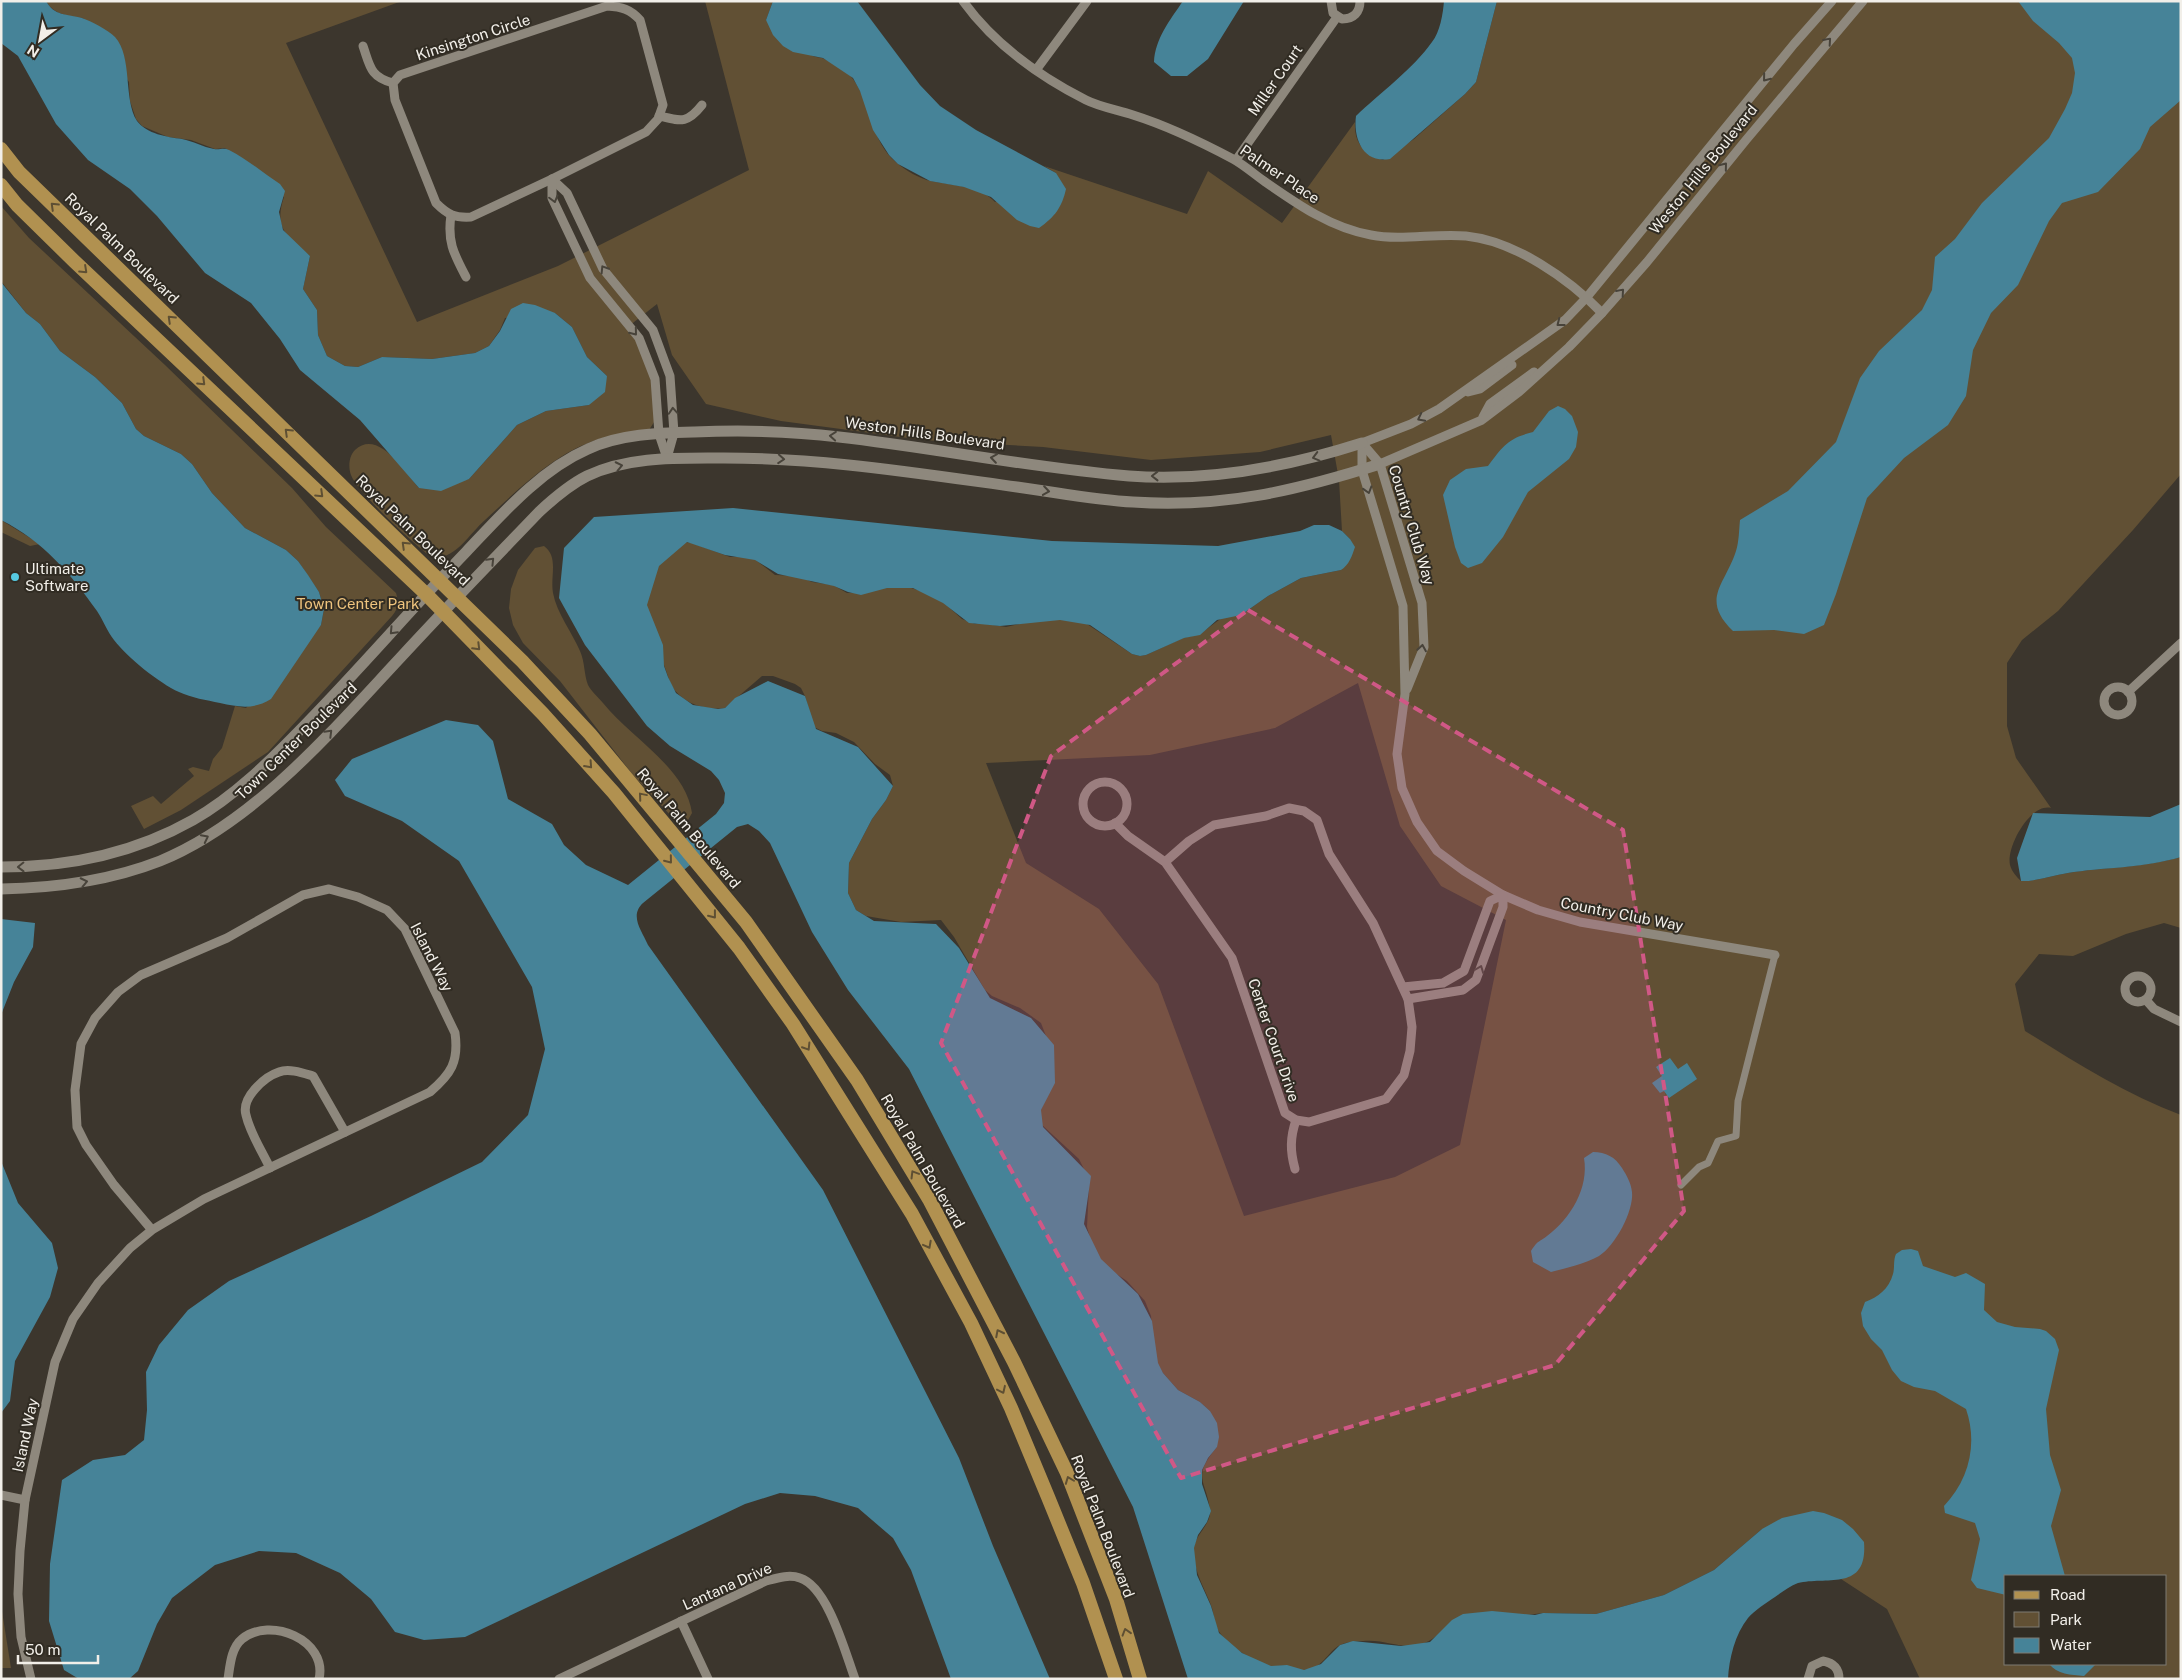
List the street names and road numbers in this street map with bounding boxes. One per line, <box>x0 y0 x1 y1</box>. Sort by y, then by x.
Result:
street label: Kinsington Circle <box>414 11 532 63</box>
street label: Miller Court <box>1244 41 1306 119</box>
street label: Weston Hills Boulevard <box>1646 101 1760 237</box>
street label: Palmer Place <box>1237 141 1323 207</box>
street label: Royal Palm Boulevard <box>62 189 182 307</box>
street label: Weston Hills Boulevard <box>844 413 1006 453</box>
street label: Country Club Way <box>1386 463 1438 587</box>
street label: Royal Palm Boulevard <box>353 471 473 589</box>
street label: Town Center Boulevard <box>232 679 360 803</box>
street label: Royal Palm Boulevard <box>634 764 744 892</box>
street label: Country Club Way <box>1559 894 1685 934</box>
street label: Island Way <box>407 920 457 994</box>
street label: Center Court Drive <box>1245 976 1303 1104</box>
street label: Royal Palm Boulevard <box>878 1091 968 1231</box>
street label: Island Way <box>9 1396 41 1474</box>
street label: Royal Palm Boulevard <box>1068 1452 1138 1600</box>
street label: Lantana Drive <box>680 1559 774 1613</box>

